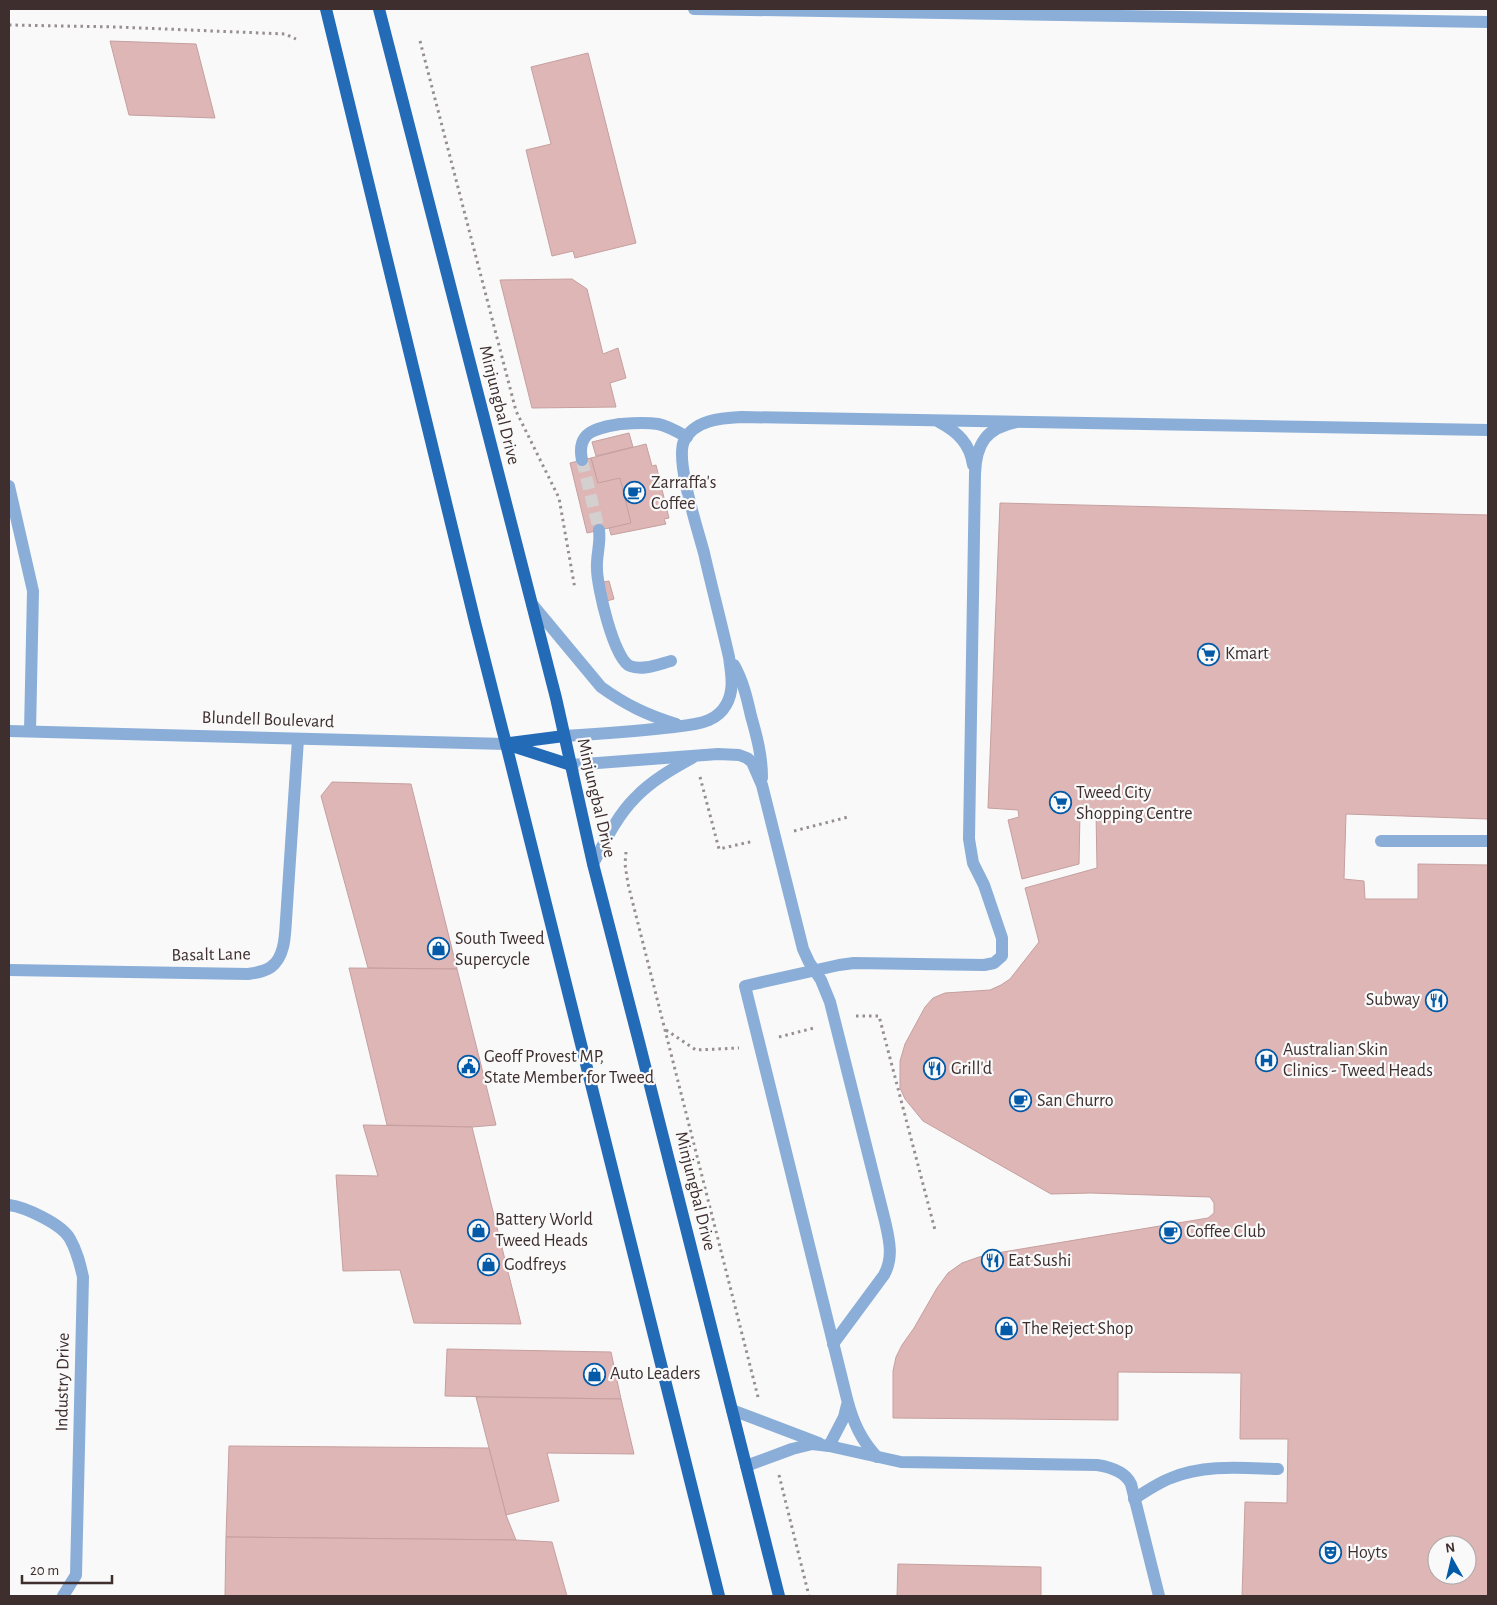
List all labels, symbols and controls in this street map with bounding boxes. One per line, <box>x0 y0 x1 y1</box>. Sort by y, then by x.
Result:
street label: Minjungbal Drive <box>475 344 523 466</box>
place label: Zarraffa's Coffee <box>651 474 716 513</box>
cafe icon: Zarraffa's Coffee <box>623 481 647 505</box>
supermarket icon: Kmart <box>1197 642 1221 666</box>
place label: Kmart <box>1225 645 1269 663</box>
street label: Blundell Boulevard <box>201 709 335 731</box>
street label: Minjungbal Drive <box>573 736 619 860</box>
place label: Tweed City Shopping Centre <box>1076 784 1193 823</box>
supermarket icon: Tweed City Shopping Centre <box>1048 791 1072 815</box>
place label: South Tweed Supercycle <box>455 930 545 969</box>
shop icon: South Tweed Supercycle <box>427 937 451 961</box>
street label: Basalt Lane <box>171 945 251 965</box>
restaurant icon: Subway <box>1424 988 1448 1012</box>
place label: Subway <box>1366 991 1420 1009</box>
place label: Australian Skin Clinics - Tweed Heads <box>1283 1041 1433 1080</box>
place label: Geoff Provest MP, State Member for Tweed <box>484 1048 654 1087</box>
hospital icon: Australian Skin Clinics - Tweed Heads <box>1255 1048 1279 1072</box>
public building icon: Geoff Provest MP, State Member for Tweed <box>456 1055 480 1079</box>
restaurant icon: Grill'd <box>923 1057 947 1081</box>
place label: Grill'd <box>951 1060 992 1078</box>
cafe icon: San Churro <box>1009 1089 1033 1113</box>
place label: San Churro <box>1037 1092 1114 1110</box>
street label: Minjungbal Drive <box>671 1130 719 1252</box>
place label: Battery World Tweed Heads <box>495 1211 593 1250</box>
shop icon: Battery World Tweed Heads <box>467 1218 491 1242</box>
cafe icon: Coffee Club <box>1158 1220 1182 1244</box>
place label: Coffee Club <box>1186 1223 1266 1241</box>
restaurant icon: Eat Sushi <box>980 1249 1004 1273</box>
place label: Eat Sushi <box>1008 1252 1071 1270</box>
shop icon: Godfreys <box>476 1253 500 1277</box>
place label: Godfreys <box>504 1256 567 1274</box>
shop icon: The Reject Shop <box>994 1317 1018 1341</box>
place label: The Reject Shop <box>1022 1320 1133 1338</box>
street label: Industry Drive <box>53 1332 73 1432</box>
shop icon: Auto Leaders <box>582 1362 606 1386</box>
place label: Auto Leaders <box>610 1365 700 1383</box>
north arrow <box>1427 1535 1477 1585</box>
theatre icon: Hoyts <box>1319 1541 1343 1565</box>
text: N <box>1445 1541 1456 1556</box>
place label: Hoyts <box>1347 1544 1388 1562</box>
scale bar <box>22 1552 112 1584</box>
text: 20 m <box>30 1563 59 1578</box>

